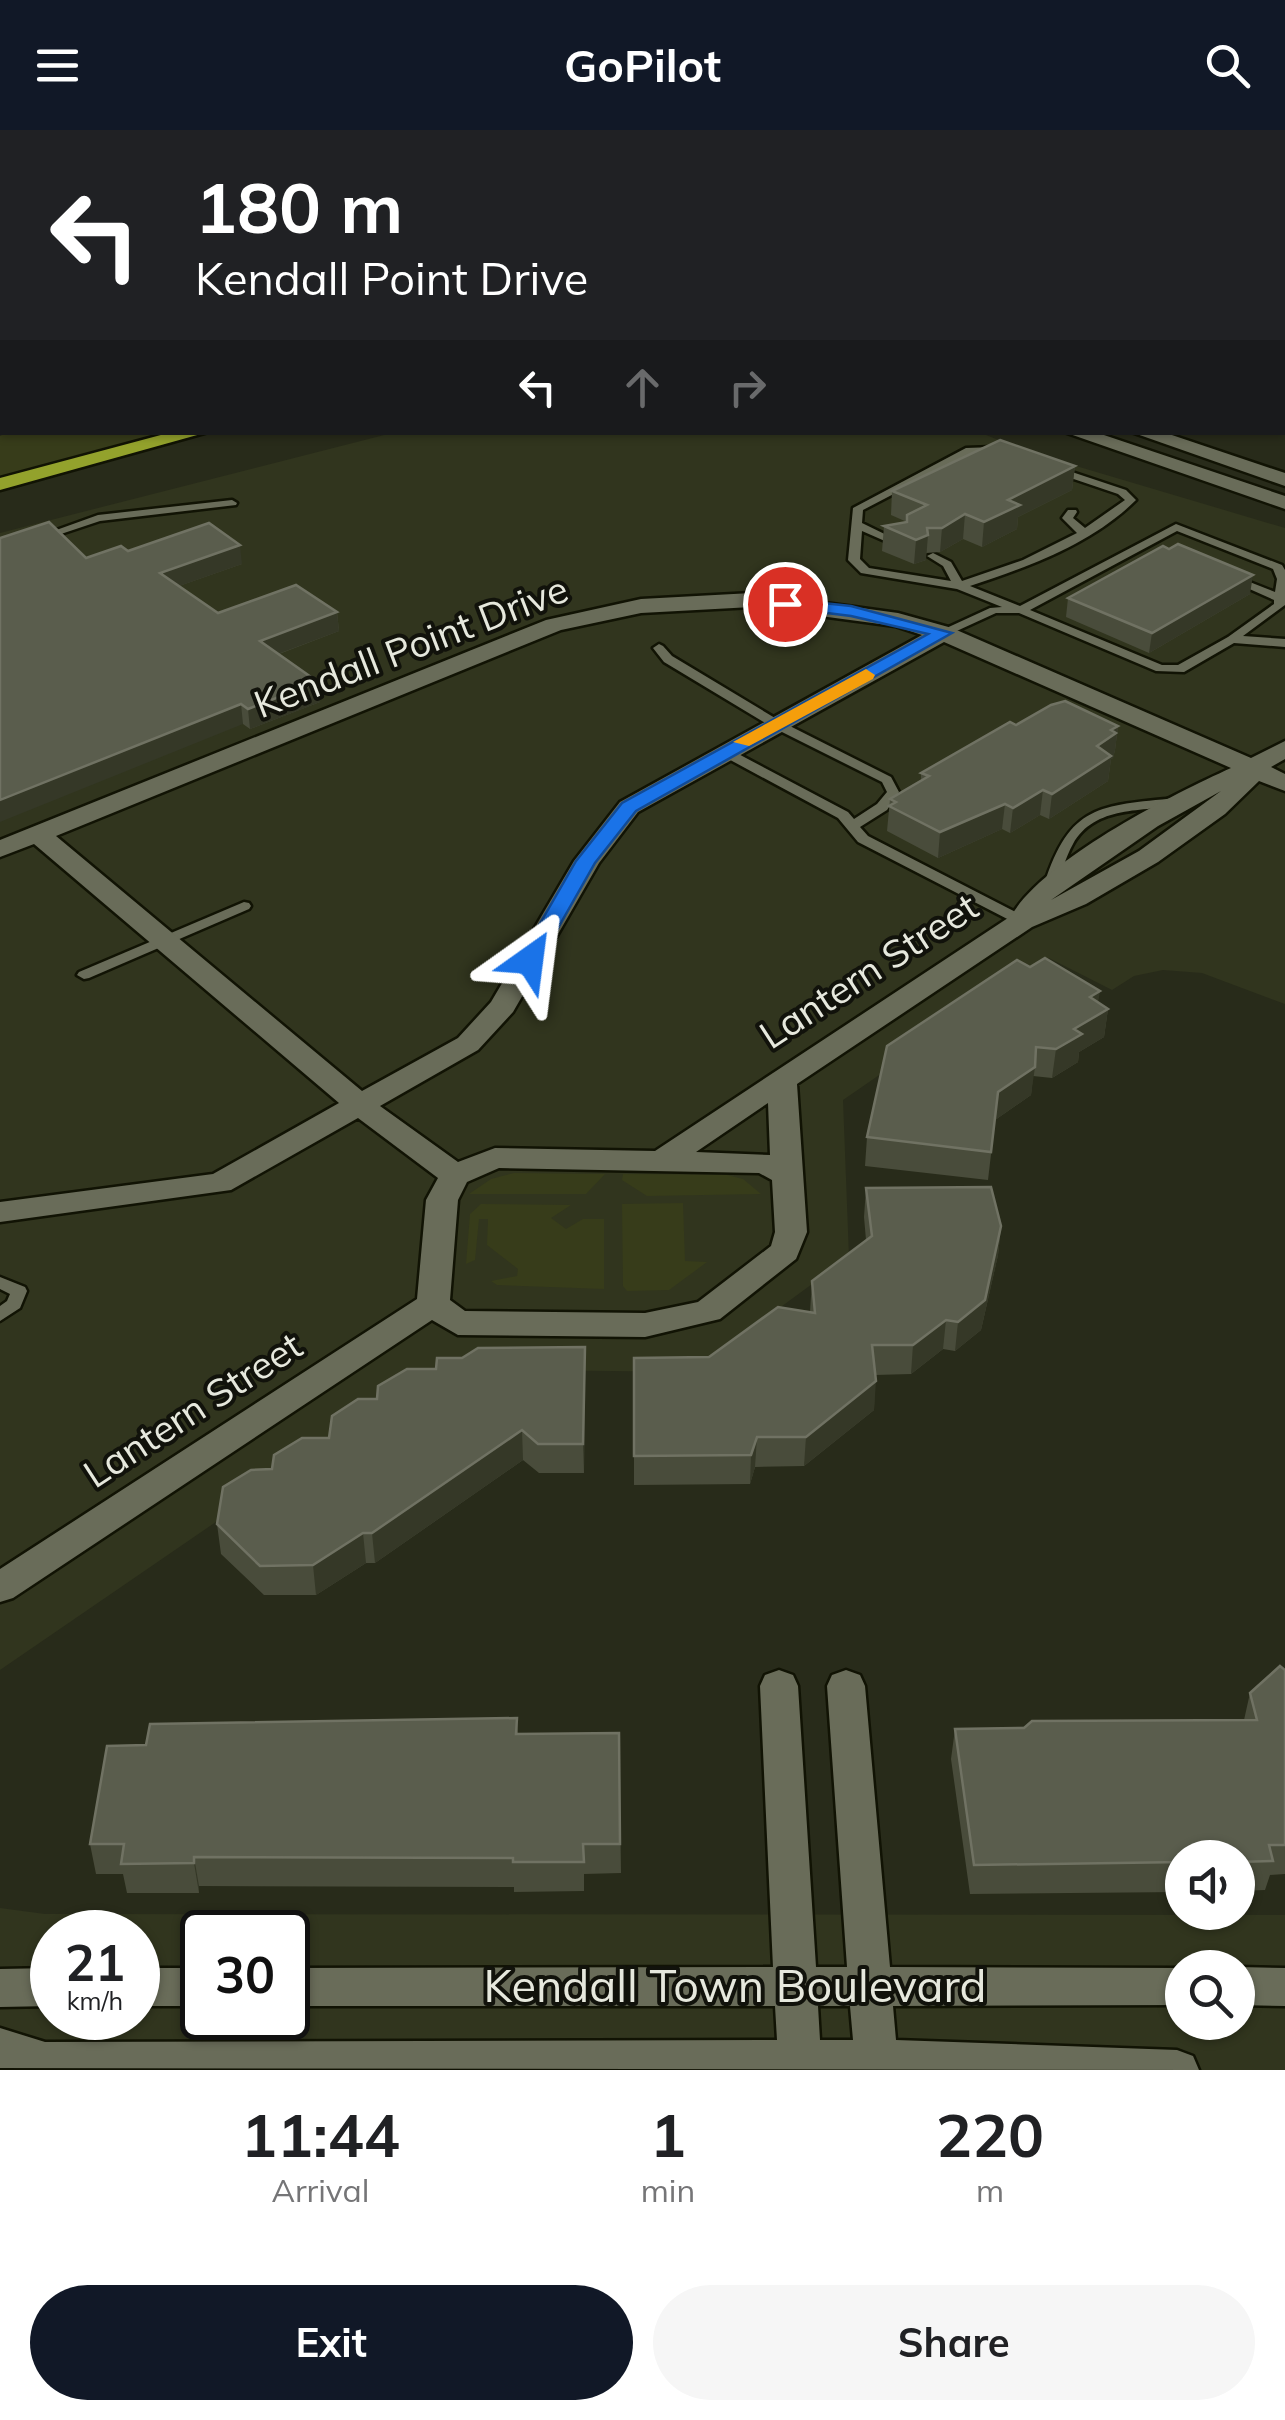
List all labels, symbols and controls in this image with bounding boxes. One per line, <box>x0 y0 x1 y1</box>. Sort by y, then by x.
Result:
text: GoPilot <box>564 37 721 93</box>
icon: menu <box>30 38 85 93</box>
icon: search <box>1200 38 1255 93</box>
text: 180 m <box>195 163 403 251</box>
icon: left <box>30 170 160 300</box>
text: Kendall Point Drive <box>195 250 588 306</box>
icon: left <box>510 360 565 415</box>
icon: ahead <box>615 360 670 415</box>
icon: right <box>720 360 775 415</box>
pin <box>743 562 828 647</box>
street label: Kendall Point Drive <box>247 564 574 728</box>
icon: arrive <box>758 577 813 632</box>
street label: Lantern Street <box>750 882 987 1059</box>
position arrow <box>478 908 582 1012</box>
street label: Lantern Street <box>74 1321 311 1498</box>
map controls <box>1165 1840 1255 2040</box>
button: sound <box>1165 1840 1255 1930</box>
speed limit sign: 30 <box>180 1910 310 2040</box>
text: 21 <box>65 1931 125 1994</box>
button: search <box>1165 1950 1255 2040</box>
street label: Kendall Town Boulevard <box>483 1957 987 2013</box>
text: km/h <box>67 1985 123 2016</box>
text: 11:44 <box>241 2097 400 2172</box>
text: 1 <box>650 2097 686 2172</box>
text: 220 <box>936 2097 1044 2172</box>
text: Arrival <box>271 2170 369 2210</box>
text: min <box>641 2170 695 2210</box>
text: m <box>976 2170 1004 2210</box>
button: Exit <box>30 2285 633 2400</box>
button: Share <box>653 2285 1255 2400</box>

